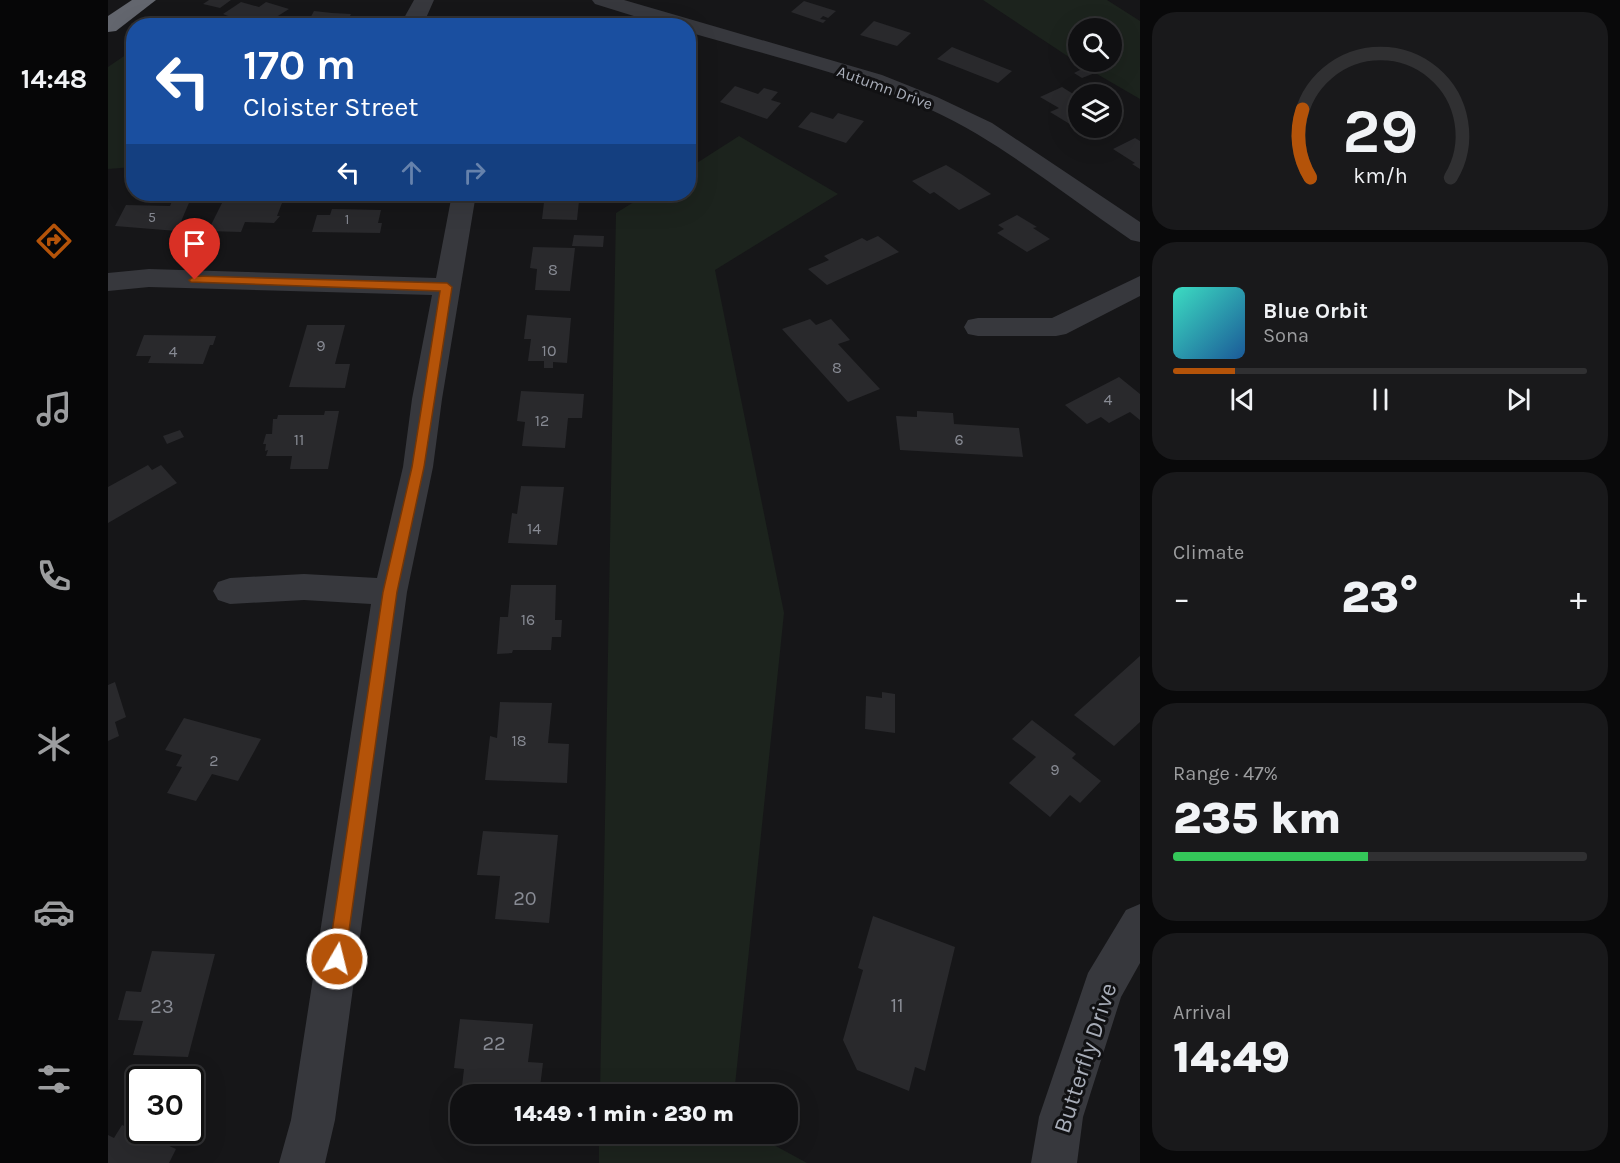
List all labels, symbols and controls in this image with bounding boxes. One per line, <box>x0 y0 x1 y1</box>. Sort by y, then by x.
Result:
map controls <box>1068 18 1122 138</box>
button: search <box>1068 18 1122 72</box>
text: 170 m <box>243 40 356 90</box>
icon: left <box>144 42 222 120</box>
street label: Autumn Drive <box>834 61 935 114</box>
text: 14:48 <box>21 63 87 95</box>
button: layers <box>1068 84 1122 138</box>
text: Cloister Street <box>243 91 418 123</box>
text: 29 <box>1342 95 1418 168</box>
icon: left <box>332 156 365 189</box>
icon: ahead <box>395 156 428 189</box>
icon: right <box>458 156 491 189</box>
text: km/h <box>1353 163 1407 188</box>
house number: 5 <box>148 209 156 226</box>
house number: 1 <box>345 211 349 228</box>
pin <box>169 218 220 280</box>
icon: directions <box>33 220 75 262</box>
icon: arrive <box>178 227 211 260</box>
house number: 8 <box>548 260 558 279</box>
text: Blue Orbit <box>1263 298 1368 324</box>
text: Sona <box>1263 324 1309 347</box>
house number: 9 <box>316 336 326 355</box>
house number: 10 <box>542 341 556 360</box>
house number: 4 <box>169 342 178 361</box>
house number: 8 <box>832 358 842 377</box>
icon: previous <box>1226 383 1259 416</box>
icon: pause <box>1364 383 1397 416</box>
icon: next <box>1502 383 1535 416</box>
icon: music <box>33 388 75 430</box>
house number: 4 <box>1104 390 1113 409</box>
house number: 12 <box>535 411 549 430</box>
house number: 11 <box>294 430 304 449</box>
house number: 6 <box>954 430 964 449</box>
house number: 14 <box>527 519 541 538</box>
text: Climate <box>1173 541 1244 564</box>
icon: phone <box>33 555 75 597</box>
text: 23° <box>1341 571 1419 623</box>
text: − <box>1173 579 1190 617</box>
text: + <box>1570 579 1587 617</box>
house number: 16 <box>521 610 535 629</box>
icon: climate <box>33 723 75 765</box>
house number: 18 <box>511 731 527 750</box>
house number: 2 <box>209 751 219 770</box>
house number: 9 <box>1050 760 1060 779</box>
text: Range · 47% <box>1173 762 1278 785</box>
text: 235 km <box>1173 792 1341 844</box>
house number: 20 <box>513 887 537 910</box>
icon: car <box>33 891 75 933</box>
position arrow <box>305 927 369 991</box>
street label: Butterfly Drive <box>1048 979 1122 1137</box>
house number: 11 <box>890 994 904 1017</box>
house number: 23 <box>150 995 174 1018</box>
text: Arrival <box>1173 1001 1232 1024</box>
text: 14:49 <box>1173 1031 1290 1083</box>
house number: 22 <box>482 1032 506 1055</box>
icon: filters <box>33 1058 75 1100</box>
speed limit sign: 30 <box>126 1066 204 1144</box>
text: 14:49 · 1 min · 230 m <box>514 1101 734 1127</box>

